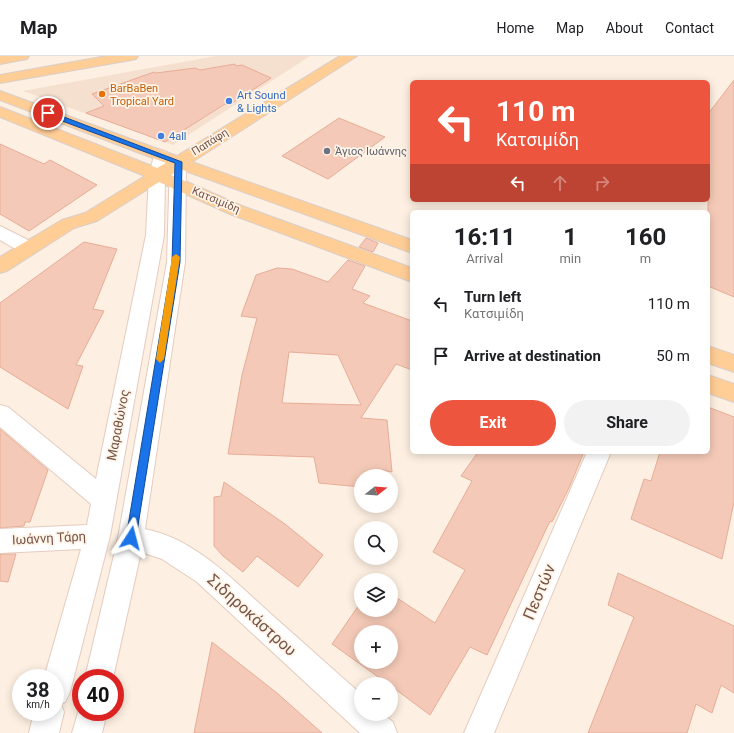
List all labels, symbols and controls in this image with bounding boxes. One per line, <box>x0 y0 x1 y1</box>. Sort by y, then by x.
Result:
text: Map <box>20 16 58 39</box>
text: Home <box>496 20 534 36</box>
text: Map <box>556 20 584 36</box>
text: About <box>606 20 643 36</box>
text: Contact <box>665 20 714 36</box>
place label: BarBaBen Tropical Yard <box>110 82 174 108</box>
marker: BarBaBen Tropical Yard <box>97 89 107 99</box>
place label: Art Sound & Lights <box>237 89 286 115</box>
text: 110 m <box>496 95 575 128</box>
pin <box>31 96 65 130</box>
marker: Art Sound & Lights <box>224 96 234 106</box>
icon: left <box>430 96 482 148</box>
icon: arrive <box>37 102 59 124</box>
street label: Παπάφη <box>189 126 231 158</box>
text: Κατσιμίδη <box>496 129 579 150</box>
place label: 4all <box>169 130 187 143</box>
marker: 4all <box>156 131 166 141</box>
place label: Άγιος Ιωάννης <box>335 145 407 158</box>
marker: Άγιος Ιωάννης <box>322 146 332 156</box>
icon: left <box>507 172 529 194</box>
icon: ahead <box>549 172 571 194</box>
icon: right <box>591 172 613 194</box>
street label: Κατσιμίδη <box>190 184 242 216</box>
text: 16:11 <box>454 223 516 251</box>
text: 1 <box>563 223 577 251</box>
text: 160 <box>625 223 666 251</box>
text: Arrival <box>466 251 503 266</box>
text: min <box>559 251 581 266</box>
text: m <box>640 251 651 266</box>
text: Turn left <box>464 288 521 306</box>
icon: left <box>430 293 452 315</box>
text: 110 m <box>648 295 690 313</box>
text: Κατσιμίδη <box>464 306 524 321</box>
icon: arrive <box>430 345 452 367</box>
text: Arrive at destination <box>464 347 601 365</box>
text: 50 m <box>656 347 690 365</box>
street label: Μαραθώνος <box>104 388 132 462</box>
button: Exit <box>430 400 556 446</box>
button: Share <box>564 400 690 446</box>
north arrow <box>354 469 398 513</box>
map controls <box>354 469 398 721</box>
position arrow <box>110 517 152 559</box>
button: search <box>354 521 398 565</box>
street label: Ιωάννη Τάρη <box>12 529 86 547</box>
street label: Πεστών <box>519 561 559 623</box>
street label: Σιδηροκάστρου <box>204 570 300 660</box>
button: layers <box>354 573 398 617</box>
button: + <box>354 625 398 669</box>
speed limit sign: 40 <box>72 669 124 721</box>
button: − <box>354 677 398 721</box>
text: 38 <box>27 678 49 702</box>
text: km/h <box>26 699 50 710</box>

